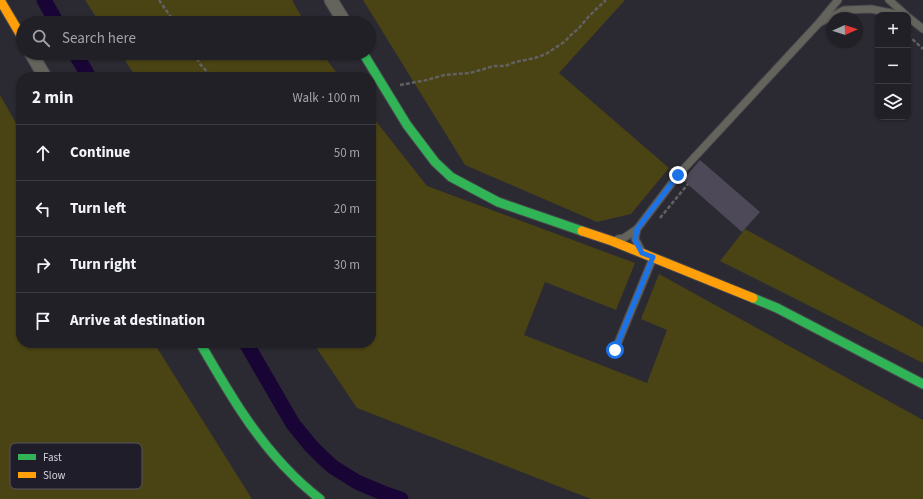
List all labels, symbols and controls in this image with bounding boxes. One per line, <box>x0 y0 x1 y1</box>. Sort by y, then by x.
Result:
north arrow <box>827 12 863 48</box>
map controls <box>875 12 911 120</box>
button: + <box>875 12 911 48</box>
search box <box>16 16 376 60</box>
icon: search <box>30 27 52 49</box>
text: Search here <box>62 28 136 49</box>
button: − <box>875 48 911 84</box>
button: layers <box>875 84 911 120</box>
text: 2 min <box>32 86 73 110</box>
text: Walk · 100 m <box>292 89 360 107</box>
icon: ahead <box>32 142 54 164</box>
text: Continue <box>70 142 130 163</box>
text: 50 m <box>334 144 360 162</box>
route end <box>669 166 687 184</box>
icon: left <box>32 198 54 220</box>
text: Turn left <box>70 198 126 219</box>
text: 20 m <box>334 200 360 218</box>
icon: right <box>32 254 54 276</box>
text: Turn right <box>70 254 136 275</box>
text: 30 m <box>334 256 360 274</box>
icon: arrive <box>32 310 54 332</box>
text: Arrive at destination <box>70 310 205 331</box>
route start <box>606 341 624 359</box>
legend <box>10 443 142 489</box>
text: Fast <box>43 450 62 465</box>
text: Slow <box>43 468 66 483</box>

